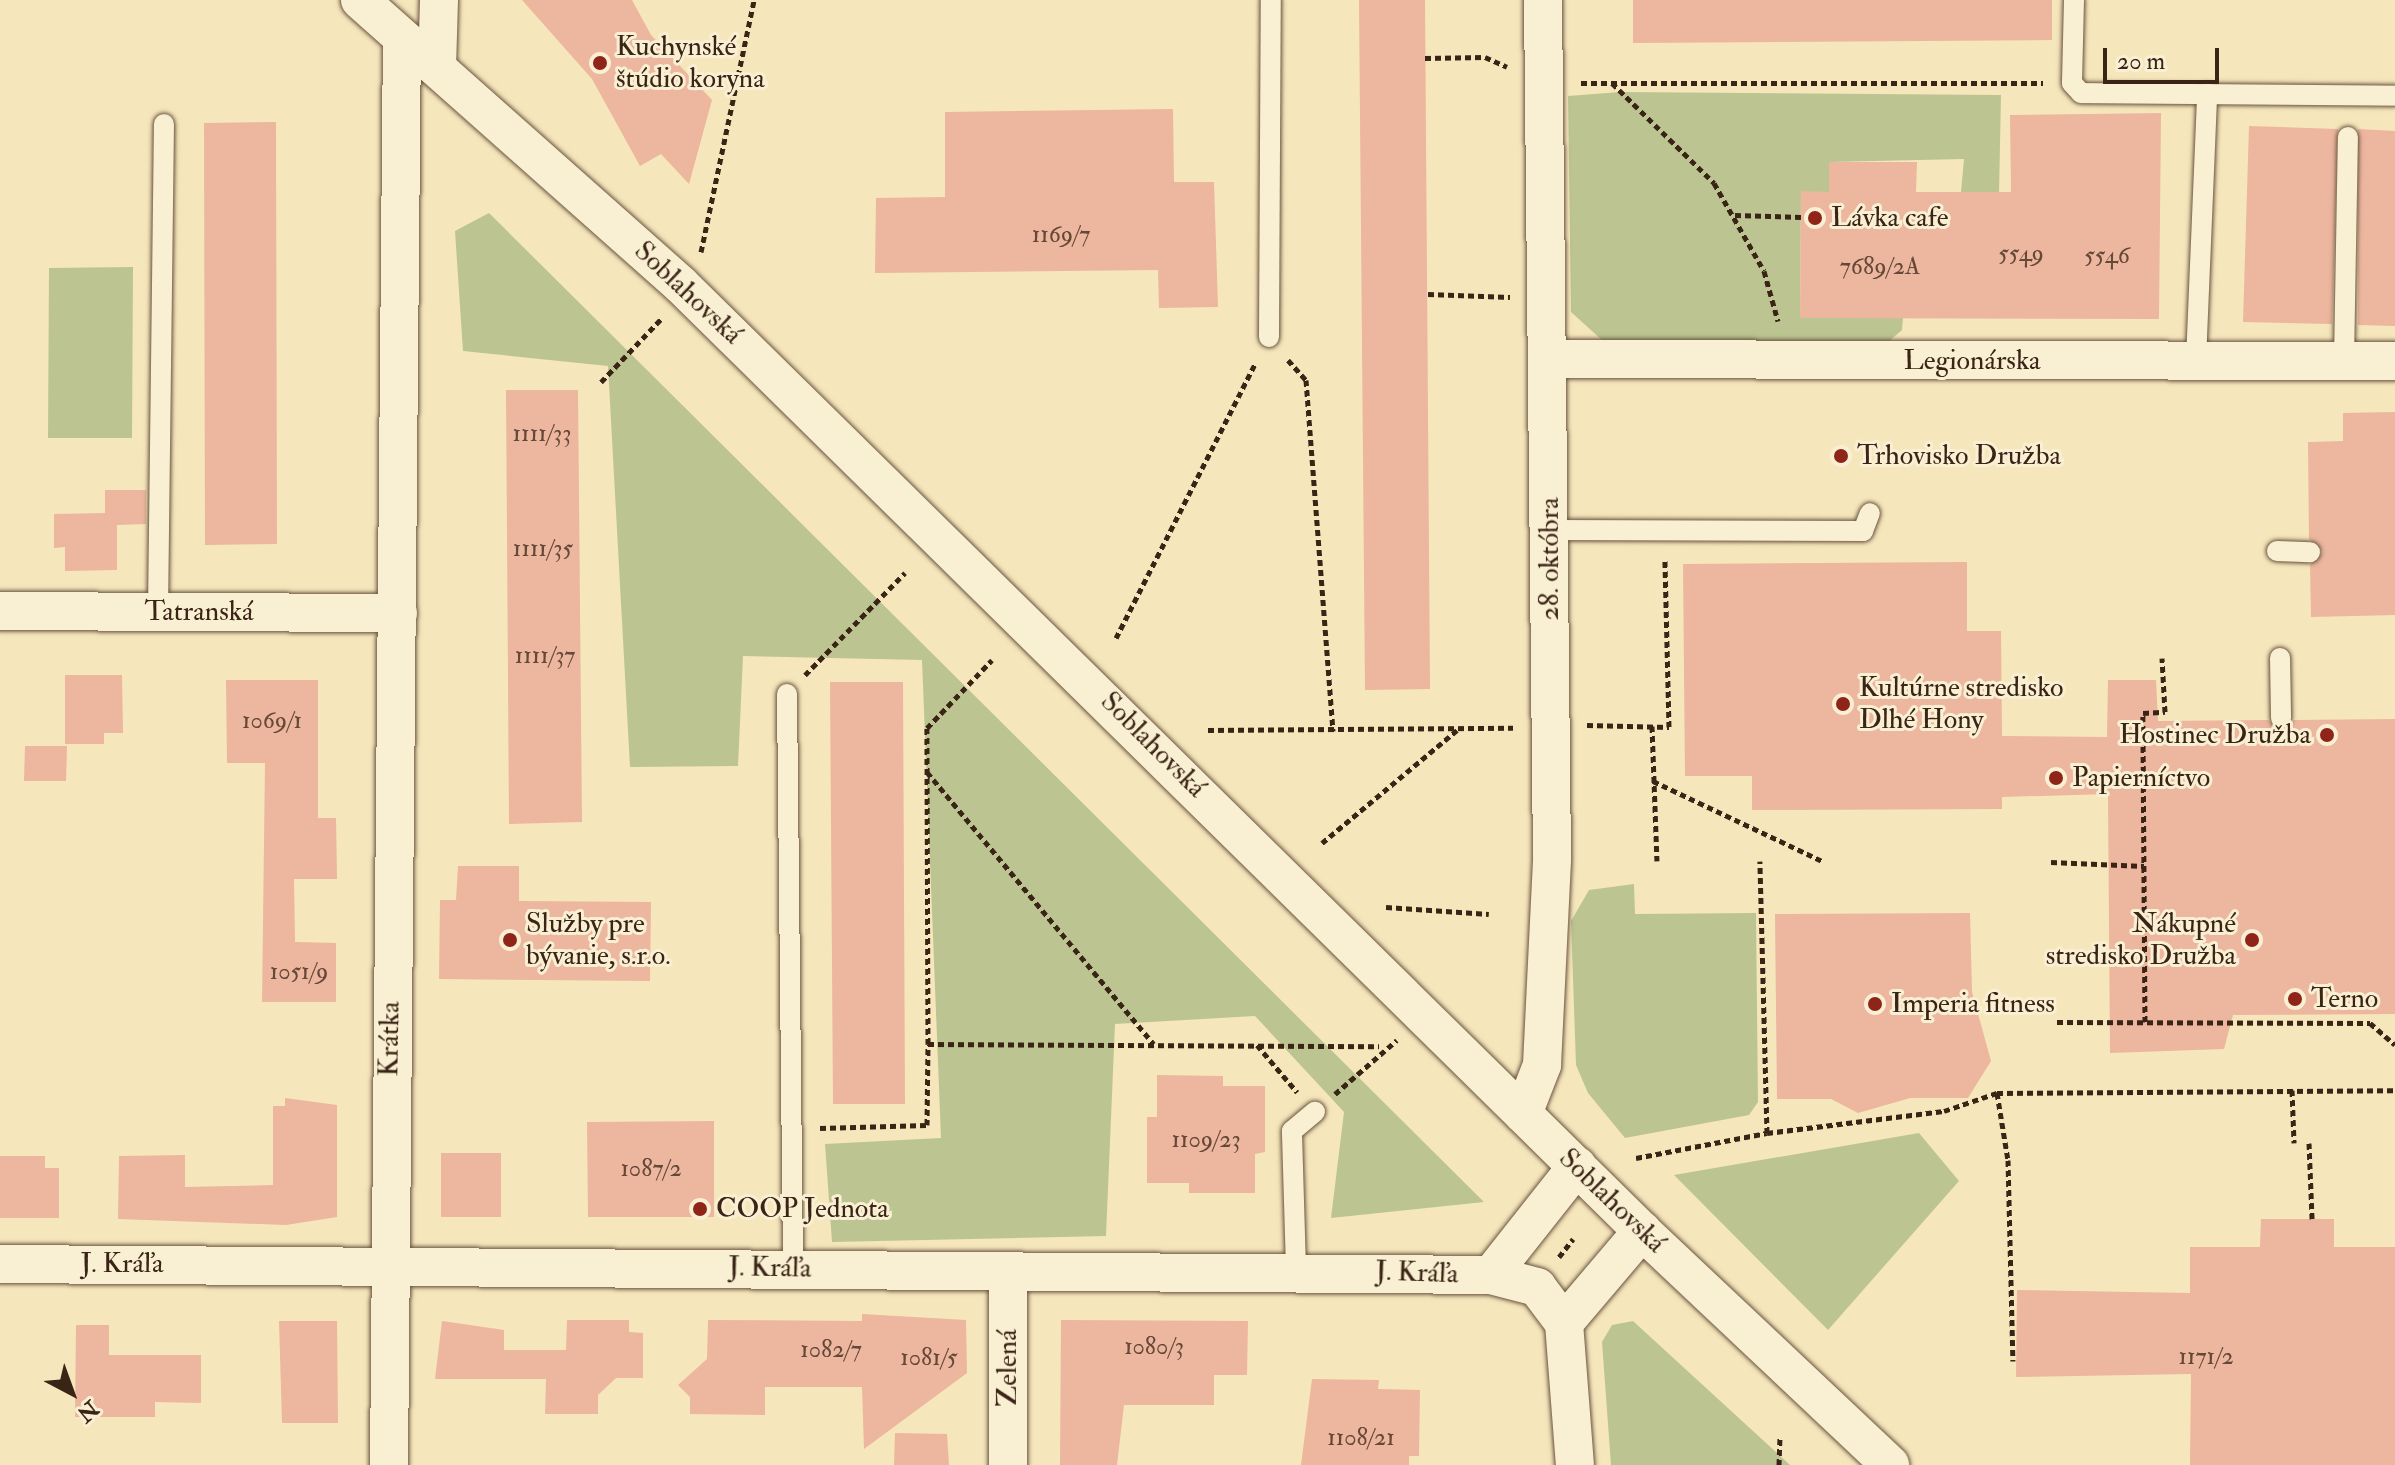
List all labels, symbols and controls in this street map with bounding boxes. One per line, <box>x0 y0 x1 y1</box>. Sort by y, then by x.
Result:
place label: Kuchynské štúdio koryna <box>616 30 765 96</box>
scale bar <box>2107 32 2223 82</box>
text: 20 m <box>2117 46 2165 77</box>
marker: Kuchynské štúdio koryna <box>591 54 609 72</box>
place label: Lávka cafe <box>1831 201 1948 235</box>
marker: Lávka cafe <box>1806 209 1824 227</box>
house number: 1169/7 <box>1032 221 1090 249</box>
street label: Soblahovská <box>627 234 749 352</box>
house number: 5549 <box>1998 240 2044 268</box>
house number: 5546 <box>2084 242 2130 270</box>
house number: 7689/2A <box>1840 253 1920 281</box>
street label: Legionárska <box>1903 344 2041 378</box>
house number: 1111/33 <box>513 420 571 448</box>
place label: Trhovisko Družba <box>1857 439 2061 473</box>
marker: Trhovisko Družba <box>1832 447 1850 465</box>
street label: 28. októbra <box>1533 497 1567 621</box>
house number: 1111/35 <box>513 535 573 563</box>
street label: Tatranská <box>145 595 253 629</box>
house number: 1111/37 <box>515 642 575 670</box>
place label: Kultúrne stredisko Dlhé Hony <box>1859 671 2064 737</box>
street label: Soblahovská <box>1093 685 1213 805</box>
marker: Kultúrne stredisko Dlhé Hony <box>1834 695 1852 713</box>
house number: 1069/1 <box>242 707 302 735</box>
place label: Hostinec Družba <box>2119 718 2311 752</box>
marker: Hostinec Družba <box>2318 726 2336 744</box>
place label: Papierníctvo <box>2072 761 2210 795</box>
marker: Papierníctvo <box>2047 769 2065 787</box>
place label: Služby pre bývanie, s.r.o. <box>526 907 671 973</box>
place label: Nákupné stredisko Družba <box>2046 907 2236 973</box>
marker: Služby pre bývanie, s.r.o. <box>501 931 519 949</box>
marker: Nákupné stredisko Družba <box>2243 931 2261 949</box>
house number: 1051/9 <box>270 958 328 986</box>
place label: Terno <box>2311 982 2378 1016</box>
place label: Imperia fitness <box>1891 987 2055 1021</box>
marker: Terno <box>2286 990 2304 1008</box>
marker: Imperia fitness <box>1866 995 1884 1013</box>
street label: Krátka <box>373 1001 407 1077</box>
house number: 1109/23 <box>1171 1126 1241 1154</box>
street label: Soblahovská <box>1552 1142 1672 1260</box>
house number: 1087/2 <box>620 1155 682 1183</box>
place label: COOP Jednota <box>716 1192 889 1226</box>
marker: COOP Jednota <box>691 1200 709 1218</box>
street label: J. Kráľa <box>80 1247 164 1281</box>
street label: J. Kráľa <box>728 1250 812 1286</box>
street label: J. Kráľa <box>1375 1255 1459 1291</box>
street label: Zelená <box>991 1329 1025 1407</box>
house number: 1080/3 <box>1124 1333 1184 1361</box>
house number: 1082/7 <box>800 1336 862 1364</box>
house number: 1171/2 <box>2178 1343 2234 1371</box>
house number: 1081/5 <box>900 1344 958 1372</box>
north arrow <box>32 1353 112 1433</box>
text: N <box>71 1394 104 1428</box>
house number: 1108/21 <box>1327 1424 1395 1452</box>

